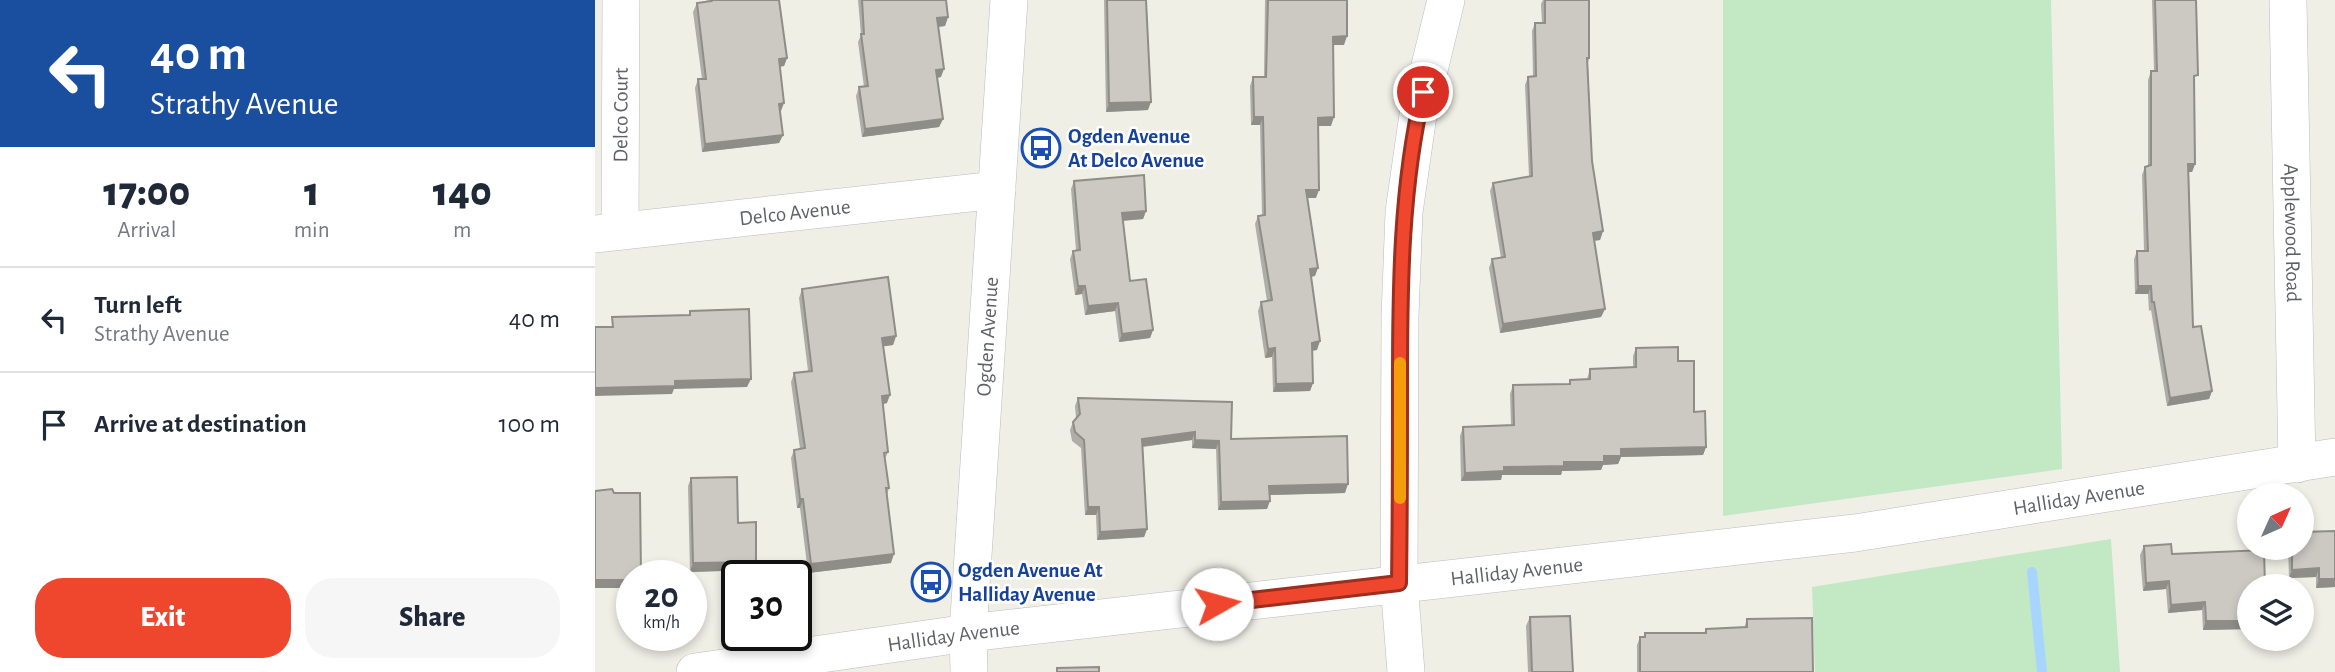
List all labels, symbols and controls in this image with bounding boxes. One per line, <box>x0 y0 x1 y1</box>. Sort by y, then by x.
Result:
icon: left <box>35 28 126 119</box>
text: 40 m <box>150 30 247 79</box>
pin <box>1393 62 1453 122</box>
street label: Delco Court <box>610 67 631 163</box>
icon: arrive <box>1404 73 1442 111</box>
text: Strathy Avenue <box>150 88 339 120</box>
place label: Ogden Avenue At Delco Avenue <box>1068 126 1204 171</box>
bus stop icon: Ogden Avenue At Delco Avenue <box>1020 127 1062 169</box>
street label: Applewood Road <box>2281 163 2304 303</box>
text: 17:00 <box>103 171 190 213</box>
text: 1 <box>304 171 319 213</box>
text: 140 <box>433 171 492 213</box>
street label: Delco Avenue <box>738 196 851 229</box>
text: Arrival <box>117 219 176 242</box>
text: min <box>294 219 330 242</box>
text: m <box>453 219 471 242</box>
street label: Ogden Avenue <box>973 276 1002 397</box>
text: Turn left <box>94 292 182 318</box>
icon: left <box>35 301 73 339</box>
text: 40 m <box>509 306 560 332</box>
text: Strathy Avenue <box>94 323 230 346</box>
icon: arrive <box>35 406 73 444</box>
text: Arrive at destination <box>94 411 307 437</box>
text: 100 m <box>499 411 560 437</box>
street label: Halliday Avenue <box>2011 477 2146 518</box>
north arrow <box>2237 483 2313 560</box>
map controls <box>2237 483 2314 651</box>
street label: Halliday Avenue <box>1449 553 1584 589</box>
speed limit sign: 30 <box>721 560 812 651</box>
place label: Ogden Avenue At Halliday Avenue <box>958 560 1103 605</box>
bus stop icon: Ogden Avenue At Halliday Avenue <box>910 561 952 603</box>
position arrow <box>1180 567 1254 641</box>
button: layers <box>2237 574 2314 651</box>
button: Exit <box>35 578 291 658</box>
button: Share <box>305 578 560 658</box>
text: 20 <box>644 579 679 614</box>
text: km/h <box>643 614 680 632</box>
street label: Halliday Avenue <box>886 617 1021 655</box>

